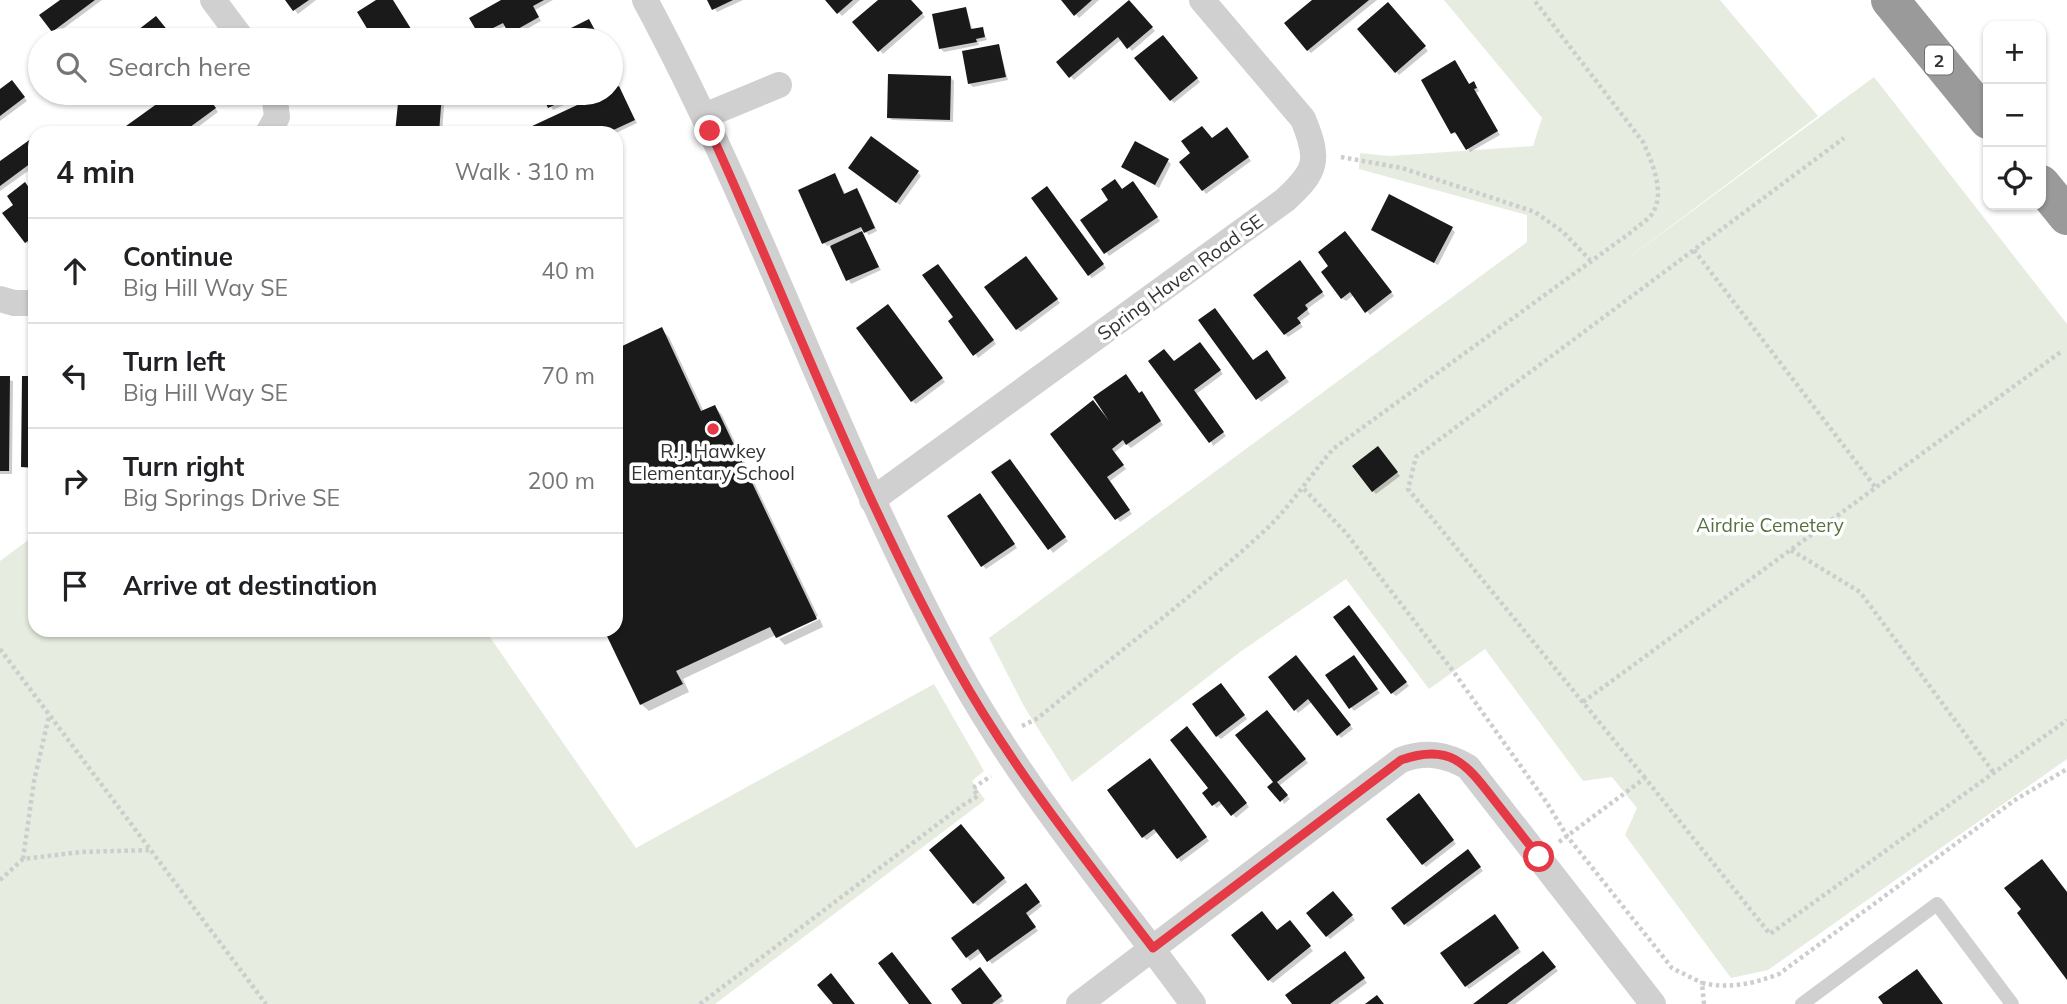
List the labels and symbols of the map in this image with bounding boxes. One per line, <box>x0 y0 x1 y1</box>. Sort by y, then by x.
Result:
road number: 2 <box>1925 46 1953 74</box>
route end <box>694 115 725 146</box>
street label: Spring Haven Road SE <box>1092 209 1268 345</box>
marker: R.J. Hawkey Elementary School <box>705 421 721 437</box>
place label: R.J. Hawkey Elementary School <box>631 439 795 485</box>
park label: Airdrie Cemetery <box>1696 513 1844 537</box>
route start <box>1523 841 1554 872</box>

